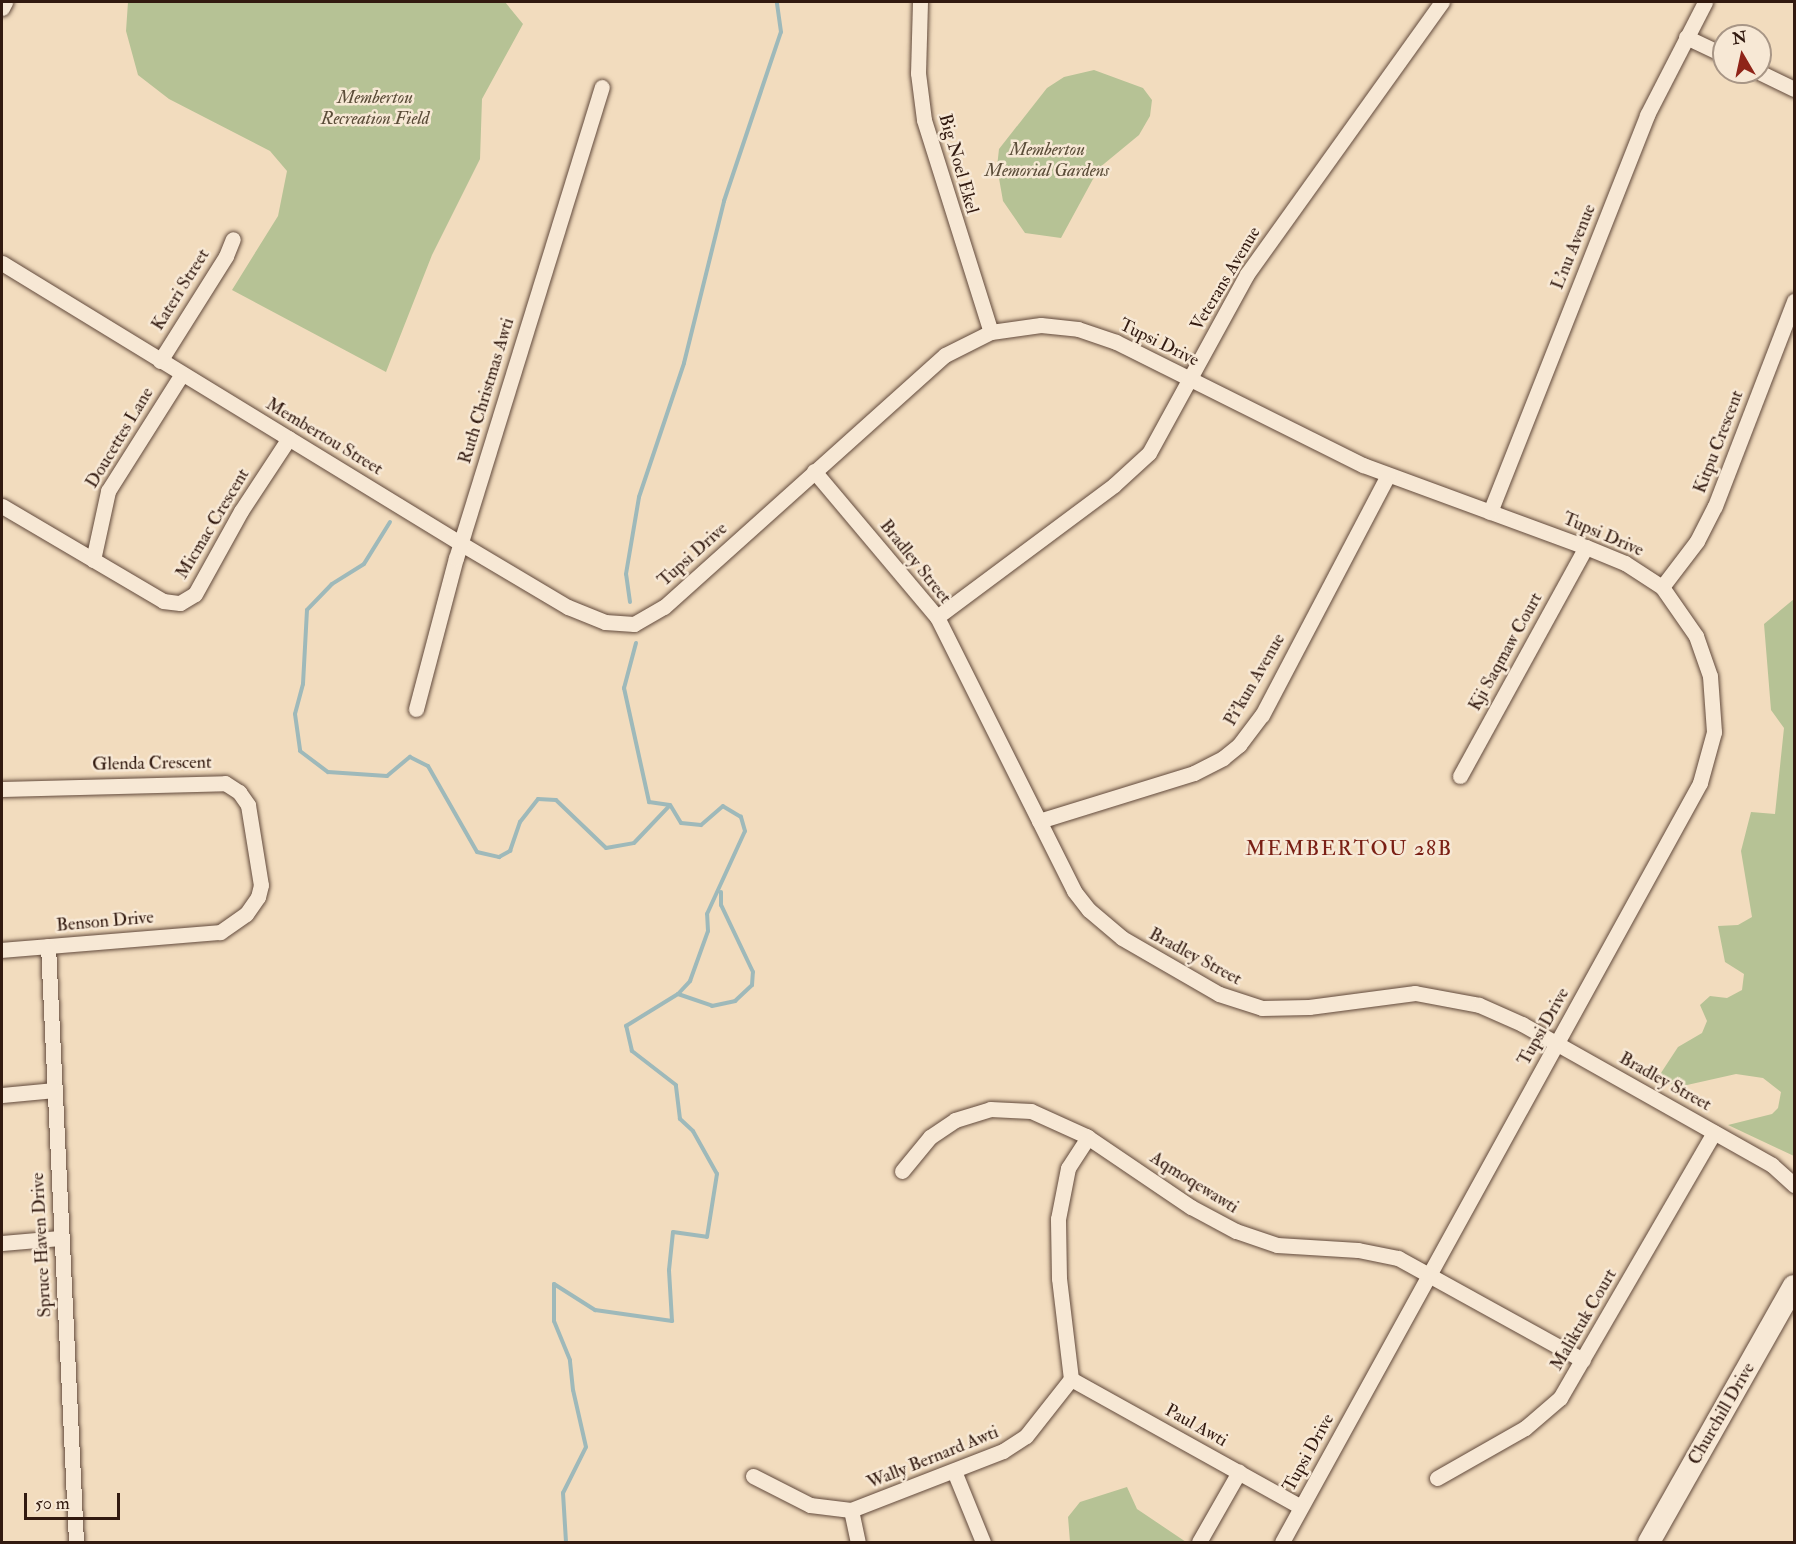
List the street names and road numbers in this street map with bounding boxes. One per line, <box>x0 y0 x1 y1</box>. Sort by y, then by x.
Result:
street label: Big Noel Ekel <box>933 112 983 216</box>
street label: L'nu Avenue <box>1547 201 1601 293</box>
street label: Veterans Avenue <box>1186 223 1266 335</box>
street label: Kateri Street <box>147 245 215 335</box>
street label: Tupsi Drive <box>1116 314 1202 372</box>
street label: Ruth Christmas Awti <box>455 316 519 466</box>
street label: Doucettes Lane <box>81 384 159 492</box>
street label: Kitpu Crescent <box>1689 388 1749 496</box>
street label: Membertou Street <box>262 394 386 480</box>
street label: Micmac Crescent <box>172 465 254 583</box>
street label: Tupsi Drive <box>1559 508 1647 562</box>
street label: Bradley Street <box>875 516 955 608</box>
street label: Tupsi Drive <box>654 518 732 592</box>
street label: Kji Saqmaw Court <box>1465 589 1547 715</box>
street label: Pi'kun Avenue <box>1220 630 1290 730</box>
street label: Glenda Crescent <box>92 752 212 776</box>
street label: Benson Drive <box>55 907 155 937</box>
street label: Bradley Street <box>1145 924 1245 990</box>
street label: Tupsi Drive <box>1514 984 1574 1070</box>
street label: Bradley Street <box>1615 1048 1715 1116</box>
street label: Aqmoqewawti <box>1146 1147 1242 1219</box>
street label: Spruce Haven Drive <box>27 1172 57 1318</box>
street label: Maliktuk Court <box>1546 1265 1622 1375</box>
street label: Churchill Drive <box>1684 1359 1760 1469</box>
street label: Paul Awti <box>1161 1400 1231 1452</box>
street label: Tupsi Drive <box>1279 1410 1339 1496</box>
street label: Wally Bernard Awti <box>864 1422 1002 1494</box>

